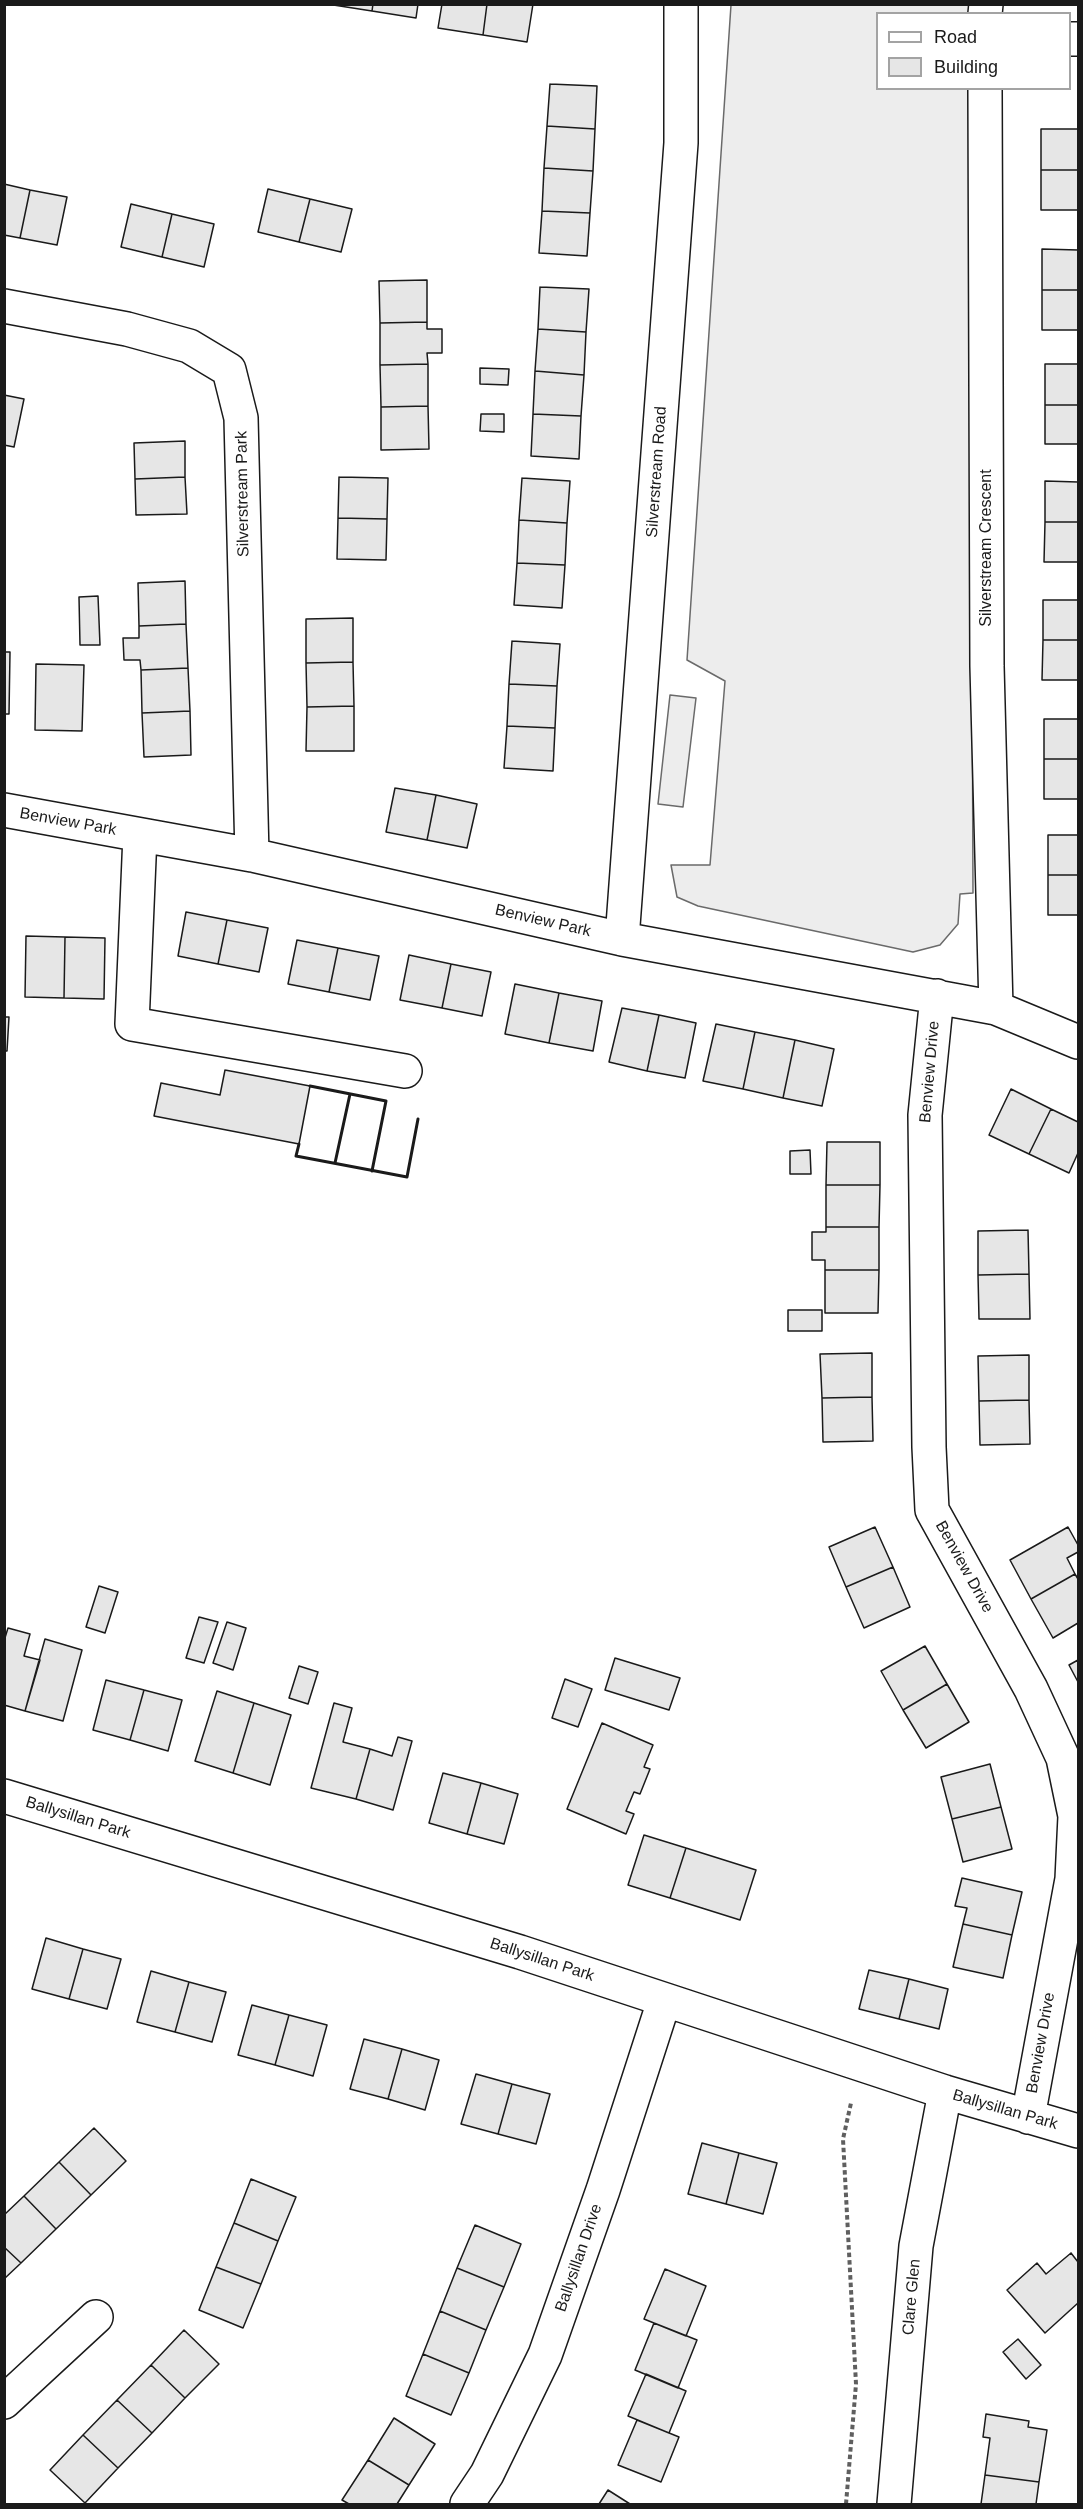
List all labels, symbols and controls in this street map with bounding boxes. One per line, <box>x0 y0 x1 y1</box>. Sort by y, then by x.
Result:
legend <box>876 12 1071 90</box>
text: Road <box>934 27 977 47</box>
text: Building <box>934 57 998 77</box>
street label: Silverstream Road <box>643 406 671 538</box>
street label: Silverstream Park <box>232 431 254 557</box>
street label: Silverstream Crescent <box>977 469 997 627</box>
street label: Benview Park <box>18 804 118 840</box>
street label: Benview Park <box>493 901 593 941</box>
street label: Benview Drive <box>916 1020 944 1124</box>
street label: Benview Drive <box>931 1518 997 1616</box>
street label: Ballysillan Park <box>23 1793 133 1843</box>
street label: Ballysillan Park <box>487 1934 597 1986</box>
street label: Benview Drive <box>1023 1991 1059 2095</box>
street label: Ballysillan Park <box>950 2086 1060 2134</box>
street label: Ballysillan Drive <box>552 2201 606 2315</box>
street label: Clare Glen <box>899 2258 925 2336</box>

